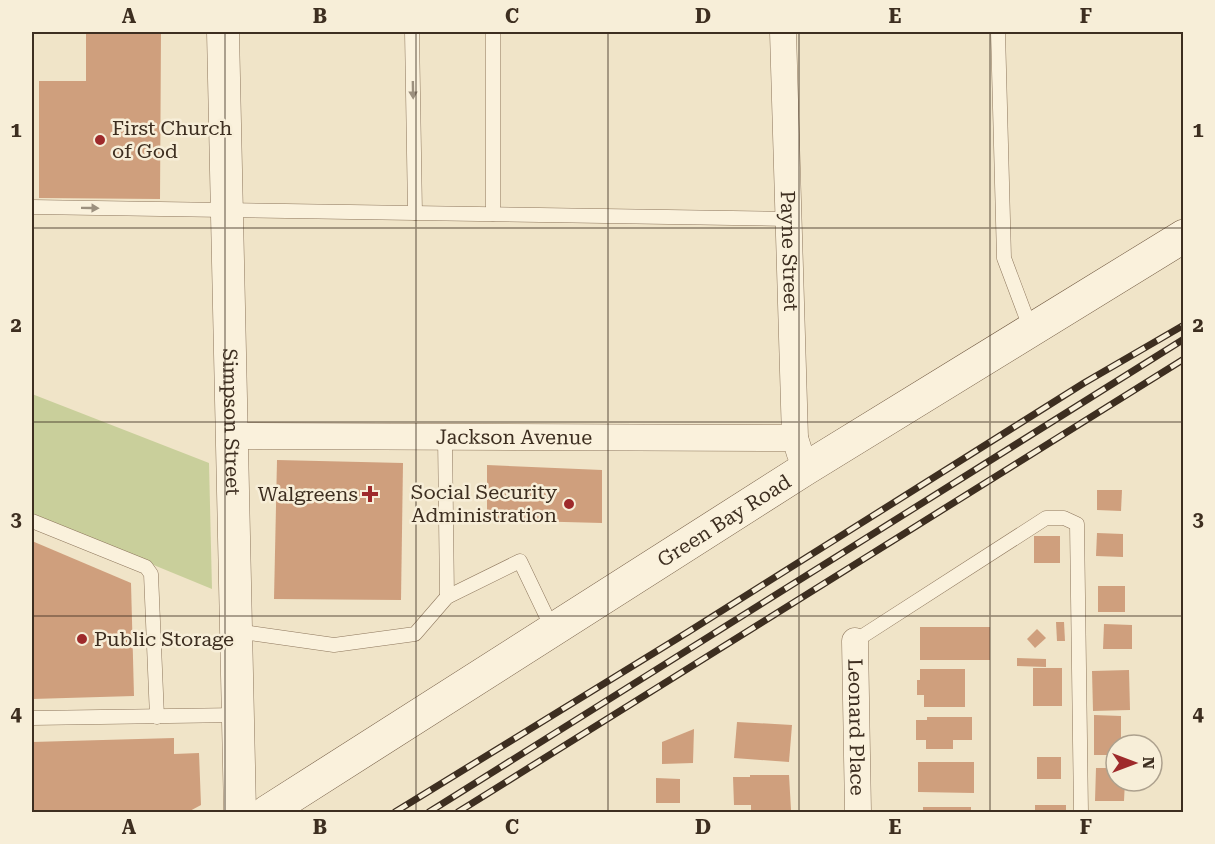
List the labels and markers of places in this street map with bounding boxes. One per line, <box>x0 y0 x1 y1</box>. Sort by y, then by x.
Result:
place label: First Church of God <box>112 116 232 163</box>
marker: First Church of God <box>93 133 107 147</box>
place label: Social Security Administration <box>411 480 557 527</box>
place label: Walgreens <box>258 482 358 506</box>
marker: Walgreens <box>363 487 377 501</box>
marker: Social Security Administration <box>562 497 576 511</box>
place label: Public Storage <box>94 627 234 651</box>
marker: Public Storage <box>75 632 89 646</box>

